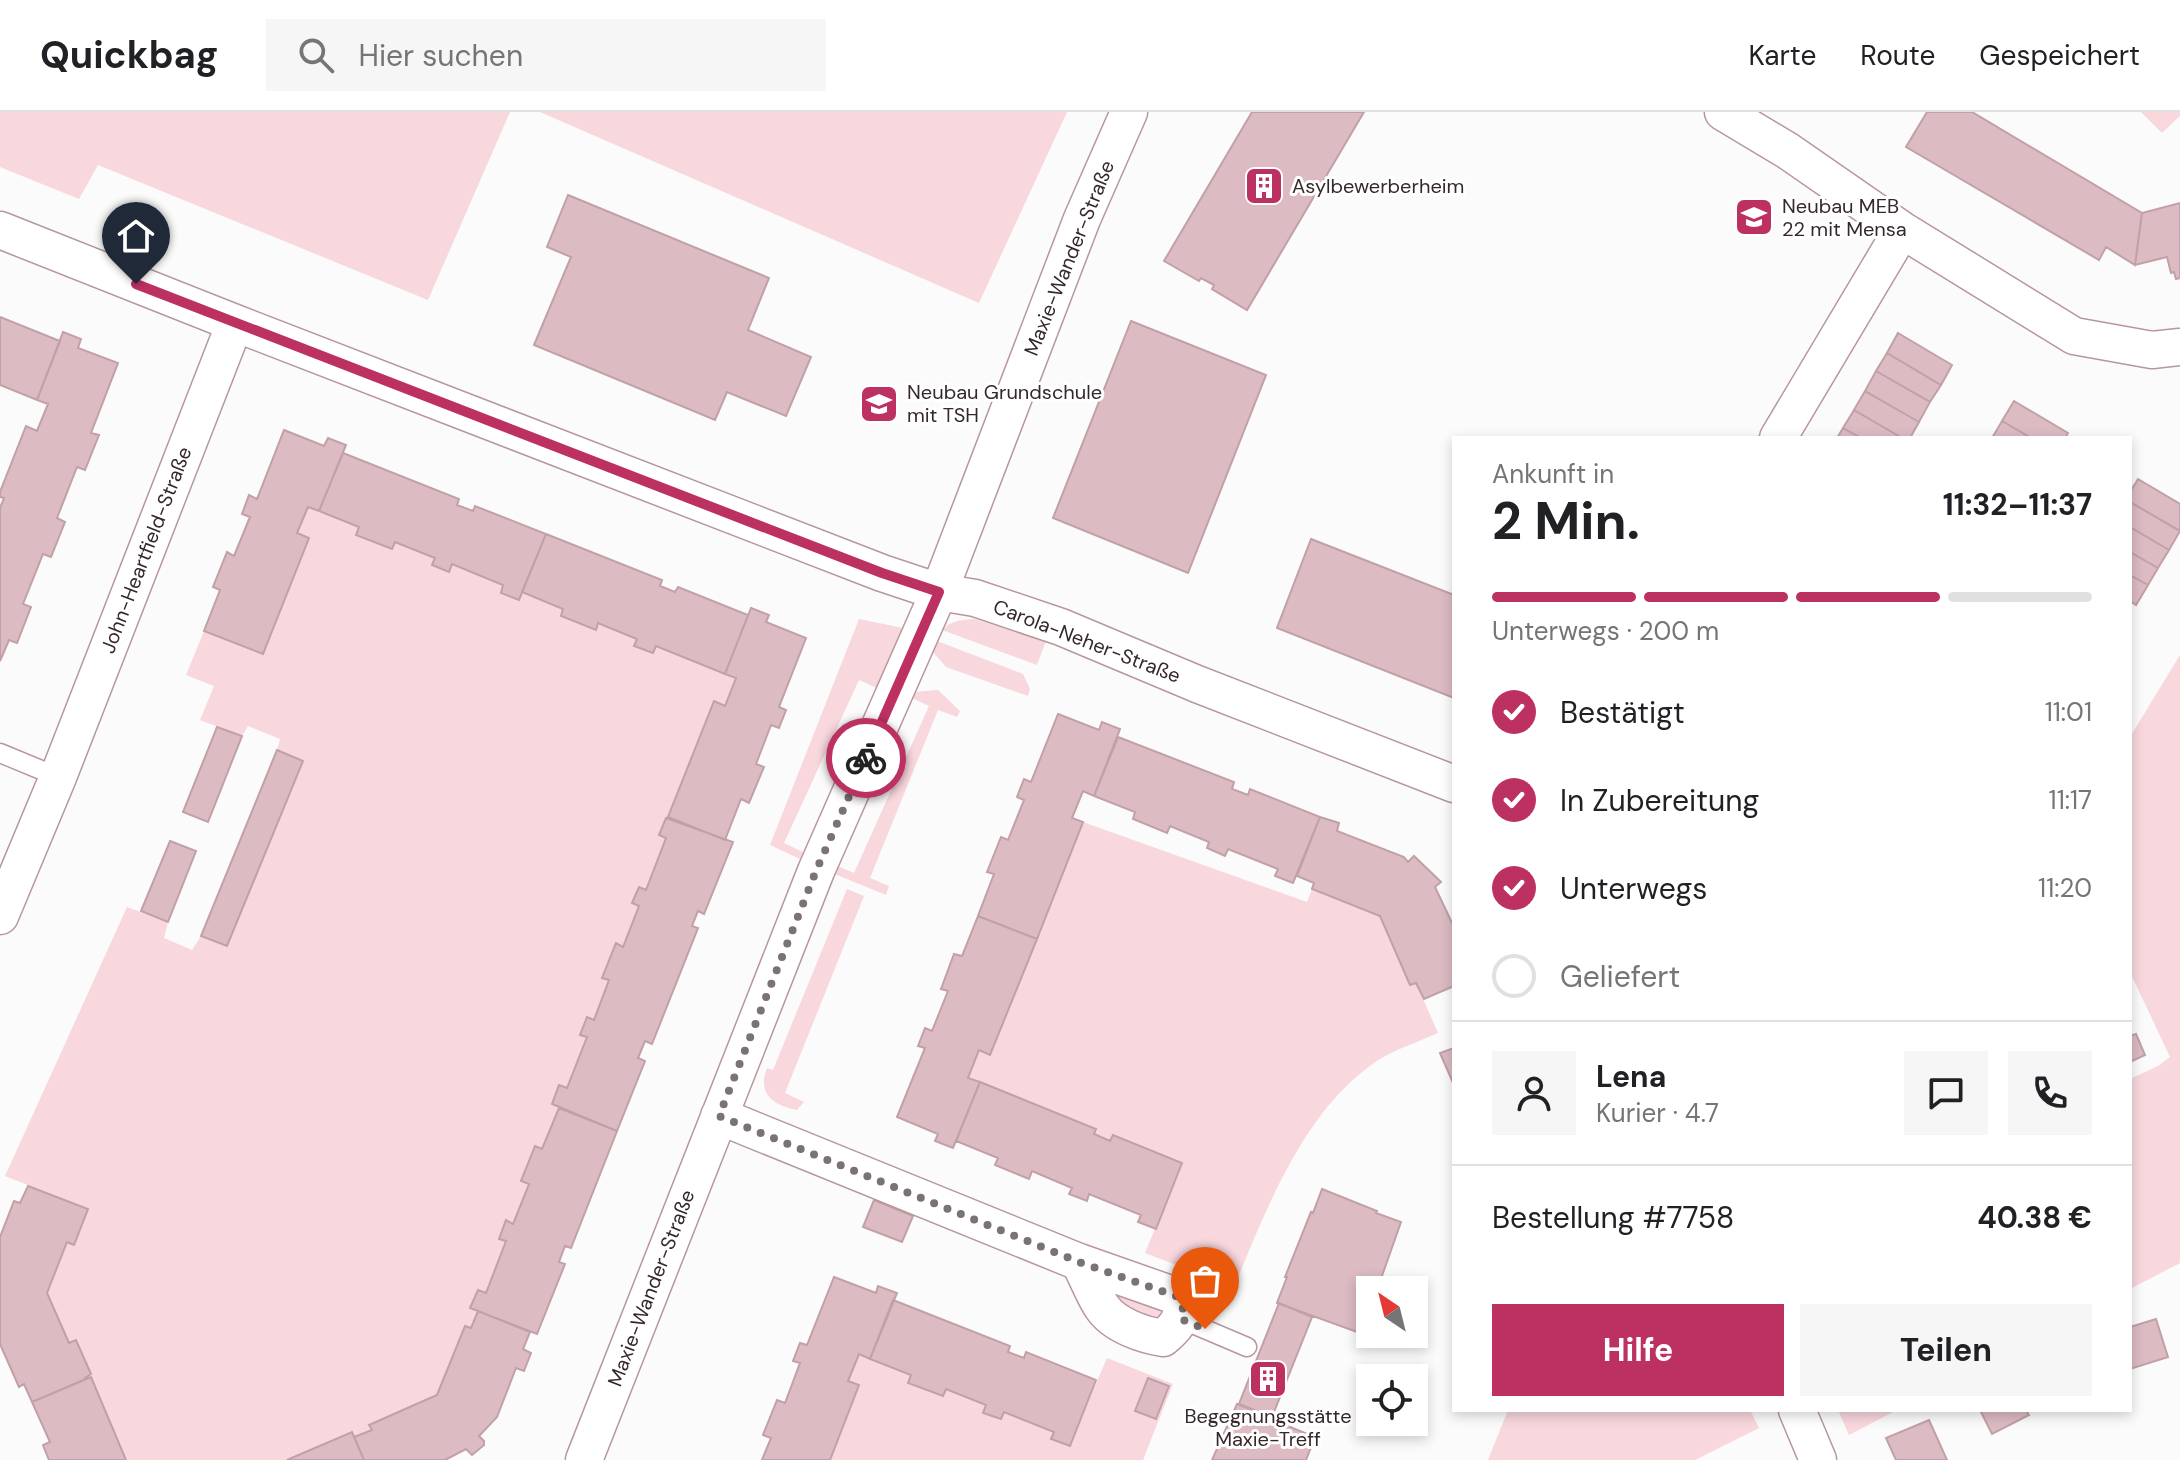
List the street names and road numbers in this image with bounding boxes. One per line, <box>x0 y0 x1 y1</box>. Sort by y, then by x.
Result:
street label: Maxie-Wander-Straße <box>1018 156 1120 360</box>
street label: John-Heartfield-Straße <box>95 443 197 657</box>
street label: Carola-Neher-Straße <box>990 593 1184 689</box>
street label: Maxie-Wander-Straße <box>601 1186 701 1390</box>

